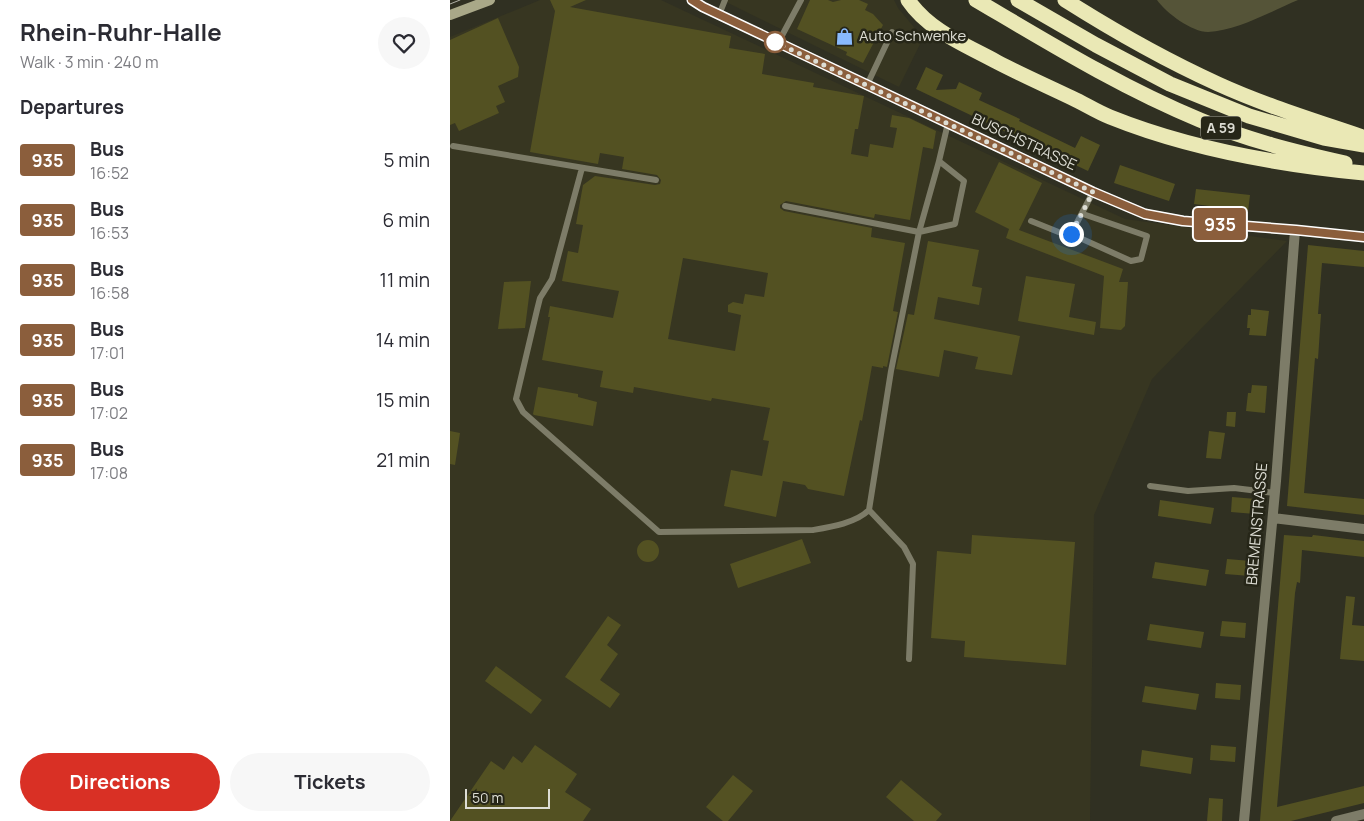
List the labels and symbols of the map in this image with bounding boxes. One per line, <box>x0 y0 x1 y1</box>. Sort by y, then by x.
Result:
place label: Auto Schwenke <box>859 25 966 46</box>
shop icon: Auto Schwenke <box>835 26 855 46</box>
unlabelled marker <box>764 31 786 53</box>
street label: BUSCHSTRASSE <box>968 108 1080 175</box>
road number: A 59 <box>1201 116 1241 140</box>
line badge: 935 <box>1191 208 1249 240</box>
your location <box>1059 222 1084 247</box>
street label: BREMENSTRASSE <box>1241 462 1272 586</box>
scale bar <box>465 786 550 809</box>

